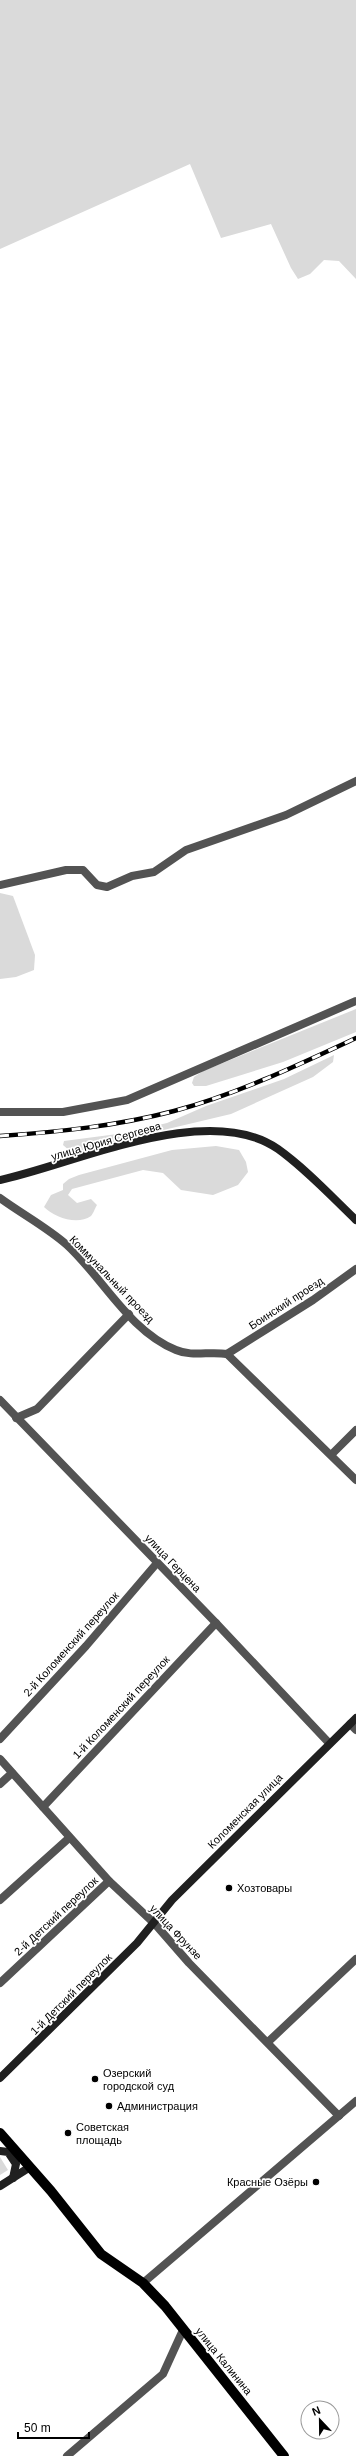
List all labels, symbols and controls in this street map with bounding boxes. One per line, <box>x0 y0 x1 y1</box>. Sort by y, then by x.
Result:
street label: улица Юрия Сергеева <box>50 1119 163 1162</box>
street label: Коммунальный проезд <box>67 1233 157 1325</box>
street label: Боинский проезд <box>246 1274 326 1332</box>
street label: улица Герцена <box>143 1532 204 1595</box>
street label: 2-й Коломенский переулок <box>21 1589 121 1699</box>
street label: 1-й Коломенский переулок <box>70 1653 172 1761</box>
street label: Коломенская улица <box>205 1771 285 1851</box>
street label: 2-й Детский переулок <box>12 1874 100 1958</box>
place label: Хозтовары <box>237 1882 292 1894</box>
marker: Хозтовары <box>224 1883 234 1893</box>
street label: улица Фрунзе <box>148 1902 204 1962</box>
street label: 1-й Детский переулок <box>28 1951 114 2037</box>
place label: Озерский городской суд <box>103 2067 175 2092</box>
marker: Озерский городской суд <box>90 2074 100 2084</box>
place label: Администрация <box>117 2100 198 2112</box>
marker: Администрация <box>104 2101 114 2111</box>
place label: Советская площадь <box>76 2121 129 2146</box>
marker: Советская площадь <box>63 2128 73 2138</box>
place label: Красные Озёры <box>227 2176 308 2188</box>
marker: Красные Озёры <box>311 2177 321 2187</box>
street label: улица Калинина <box>193 2325 255 2398</box>
north arrow <box>300 2400 340 2440</box>
text: N <box>310 2404 322 2418</box>
scale bar <box>18 2414 89 2440</box>
text: 50 m <box>24 2421 51 2435</box>

